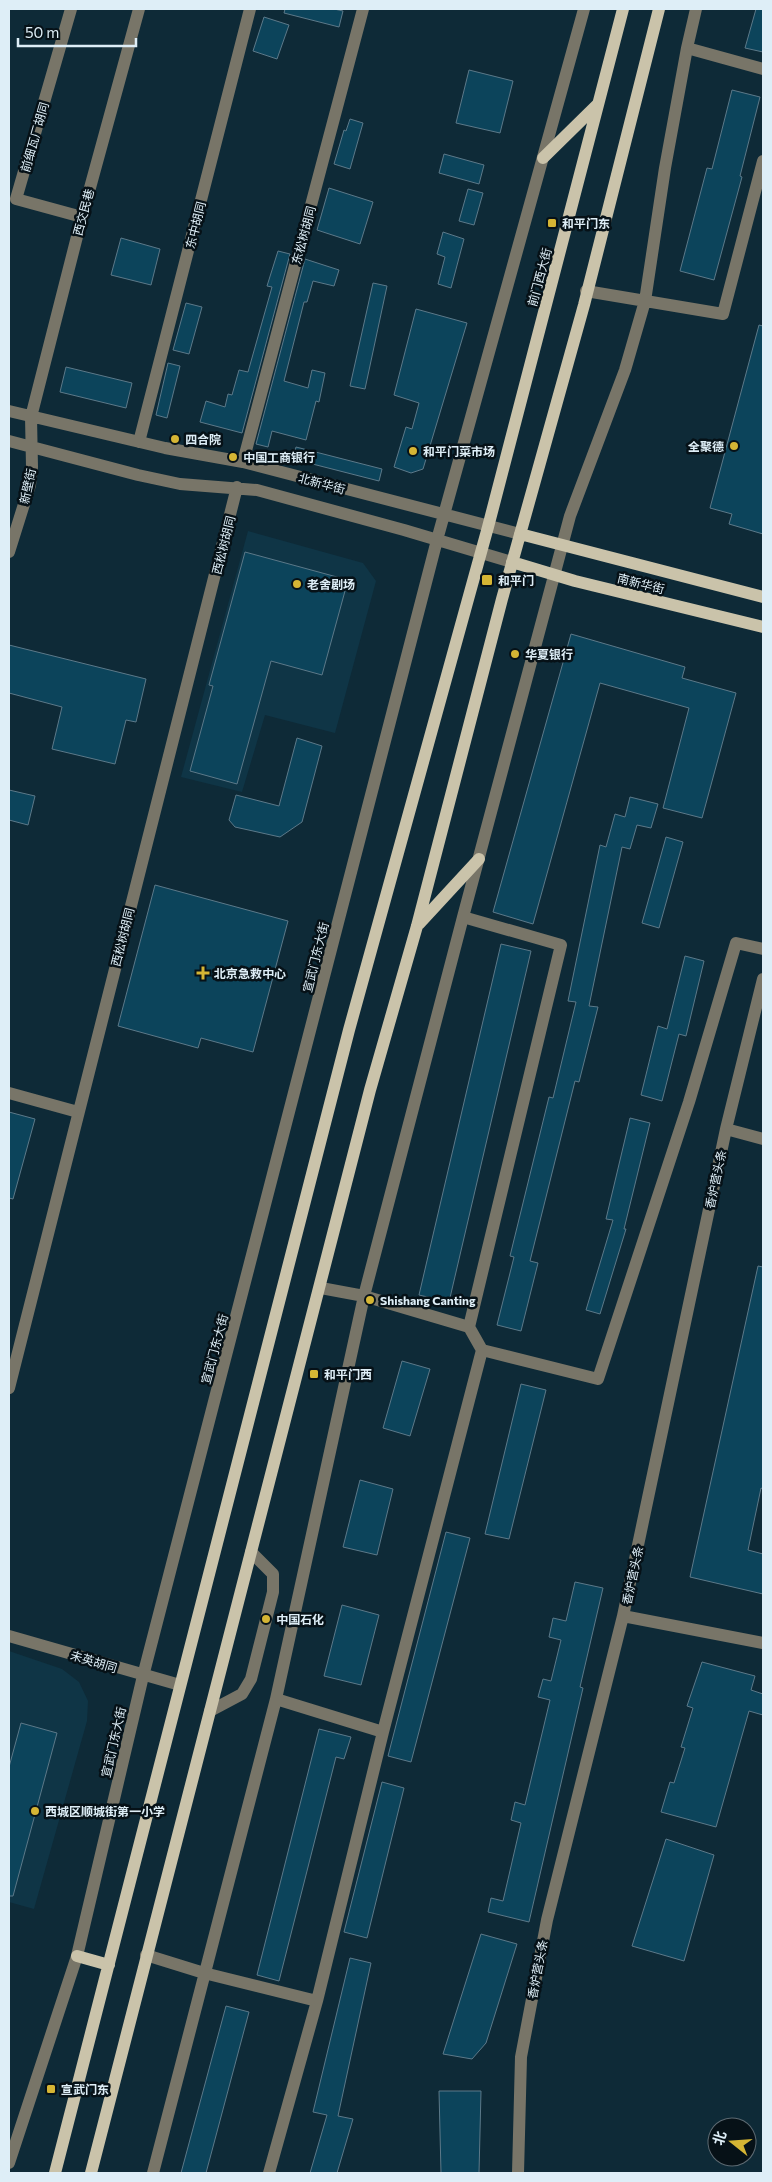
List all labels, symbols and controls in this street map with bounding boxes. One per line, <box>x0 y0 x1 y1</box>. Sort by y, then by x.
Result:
scale bar <box>18 15 135 47</box>
text: 50 m <box>25 23 59 41</box>
street label: 前细瓦厂胡同 <box>17 100 51 174</box>
street label: 西交民巷 <box>70 187 96 237</box>
street label: 东中胡同 <box>182 200 208 250</box>
street label: 东松树胡同 <box>288 204 318 266</box>
place label: 和平门东 <box>562 216 610 230</box>
marker: 和平门东 <box>546 217 558 229</box>
street label: 前门西大街 <box>524 246 554 308</box>
place label: 四合院 <box>185 432 221 446</box>
marker: 四合院 <box>169 433 181 445</box>
place label: 全聚德 <box>688 439 724 453</box>
marker: 全聚德 <box>728 440 740 452</box>
place label: 和平门菜市场 <box>423 444 495 458</box>
marker: 和平门菜市场 <box>407 445 419 457</box>
place label: 中国工商银行 <box>243 450 315 464</box>
marker: 中国工商银行 <box>227 451 239 463</box>
street label: 新壁街 <box>16 467 38 505</box>
street label: 北新华街 <box>297 470 347 496</box>
street label: 西松树胡同 <box>209 514 237 576</box>
street label: 南新华街 <box>616 570 666 596</box>
marker: 和平门 <box>480 573 494 587</box>
place label: 和平门 <box>498 573 534 587</box>
place label: 老舍剧场 <box>307 577 355 591</box>
marker: 老舍剧场 <box>291 578 303 590</box>
place label: 华夏银行 <box>525 647 573 661</box>
marker: 华夏银行 <box>509 648 521 660</box>
street label: 西松树胡同 <box>108 906 136 968</box>
street label: 宣武门东大街 <box>299 920 331 994</box>
marker: 北京急救中心 <box>196 966 210 980</box>
place label: 北京急救中心 <box>214 966 286 980</box>
street label: 香炉营头条 <box>702 1148 728 1210</box>
place label: Shishang Canting <box>380 1293 476 1307</box>
marker: Shishang Canting <box>364 1294 376 1306</box>
street label: 宣武门东大街 <box>198 1312 230 1386</box>
place label: 和平门西 <box>324 1367 372 1381</box>
marker: 和平门西 <box>308 1368 320 1380</box>
street label: 香炉营头条 <box>619 1544 645 1606</box>
place label: 中国石化 <box>276 1612 324 1626</box>
marker: 中国石化 <box>260 1613 272 1625</box>
street label: 未英胡同 <box>69 1647 119 1675</box>
street label: 宣武门东大街 <box>98 1705 128 1779</box>
place label: 西城区顺城街第一小学 <box>45 1804 165 1818</box>
marker: 西城区顺城街第一小学 <box>29 1805 41 1817</box>
street label: 香炉营头条 <box>524 1938 550 2000</box>
place label: 宣武门东 <box>61 2082 109 2096</box>
marker: 宣武门东 <box>45 2083 57 2095</box>
north arrow <box>707 2117 757 2167</box>
text: 北 <box>709 2129 729 2147</box>

